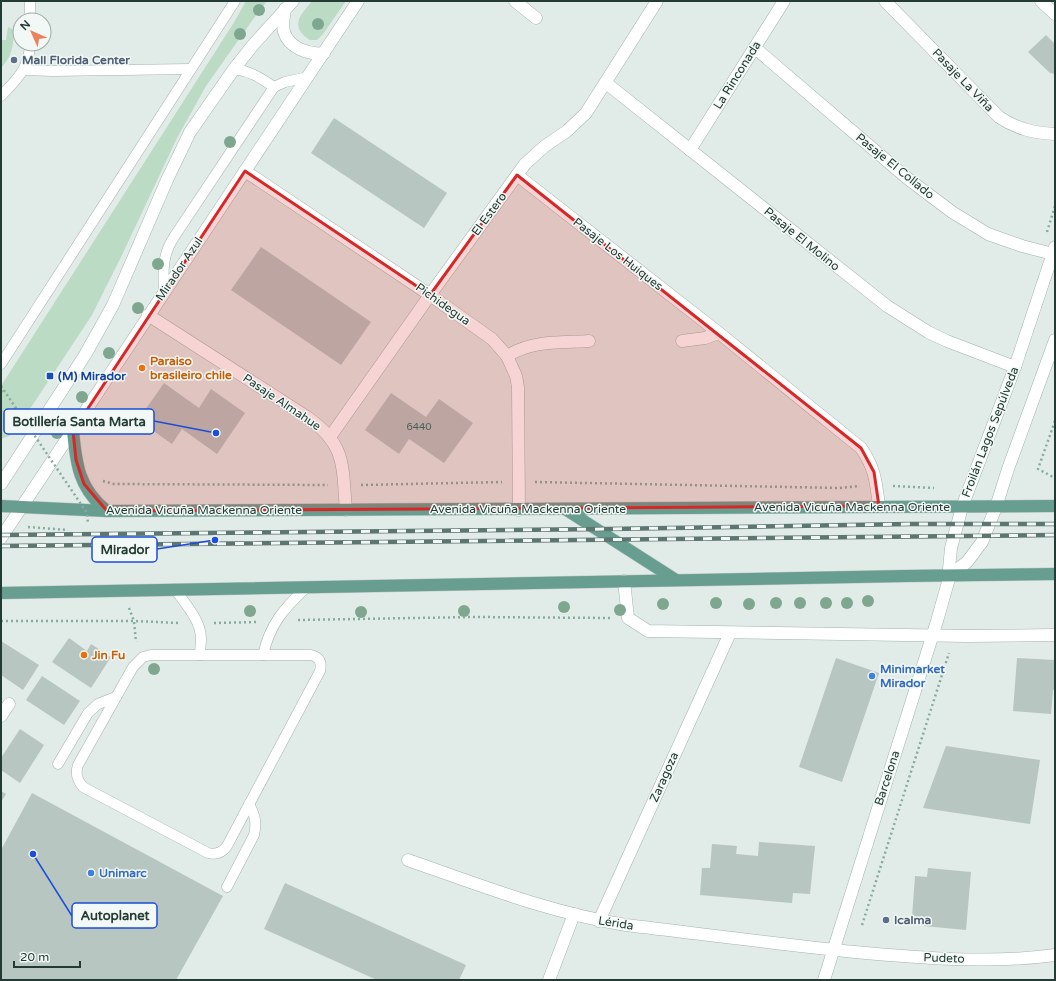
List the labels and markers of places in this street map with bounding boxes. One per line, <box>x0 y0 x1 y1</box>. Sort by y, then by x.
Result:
place label: Mall Florida Center <box>22 53 130 67</box>
marker: Mall Florida Center <box>9 55 19 65</box>
place label: Paraiso brasileiro chile <box>150 354 232 382</box>
marker: Paraiso brasileiro chile <box>137 363 147 373</box>
place label: (M) Mirador <box>58 369 126 383</box>
marker: (M) Mirador <box>45 371 55 381</box>
callout: Botillería Santa Marta <box>4 409 154 434</box>
callout: Mirador <box>92 537 157 562</box>
place label: Jin Fu <box>91 648 125 662</box>
marker: Jin Fu <box>79 650 89 660</box>
place label: Minimarket Mirador <box>880 662 945 690</box>
marker: Minimarket Mirador <box>867 671 877 681</box>
place label: Unimarc <box>99 866 147 880</box>
marker: Unimarc <box>86 868 96 878</box>
callout: Autoplanet <box>72 903 157 928</box>
place label: Icalma <box>894 913 931 927</box>
marker: Icalma <box>881 915 891 925</box>

